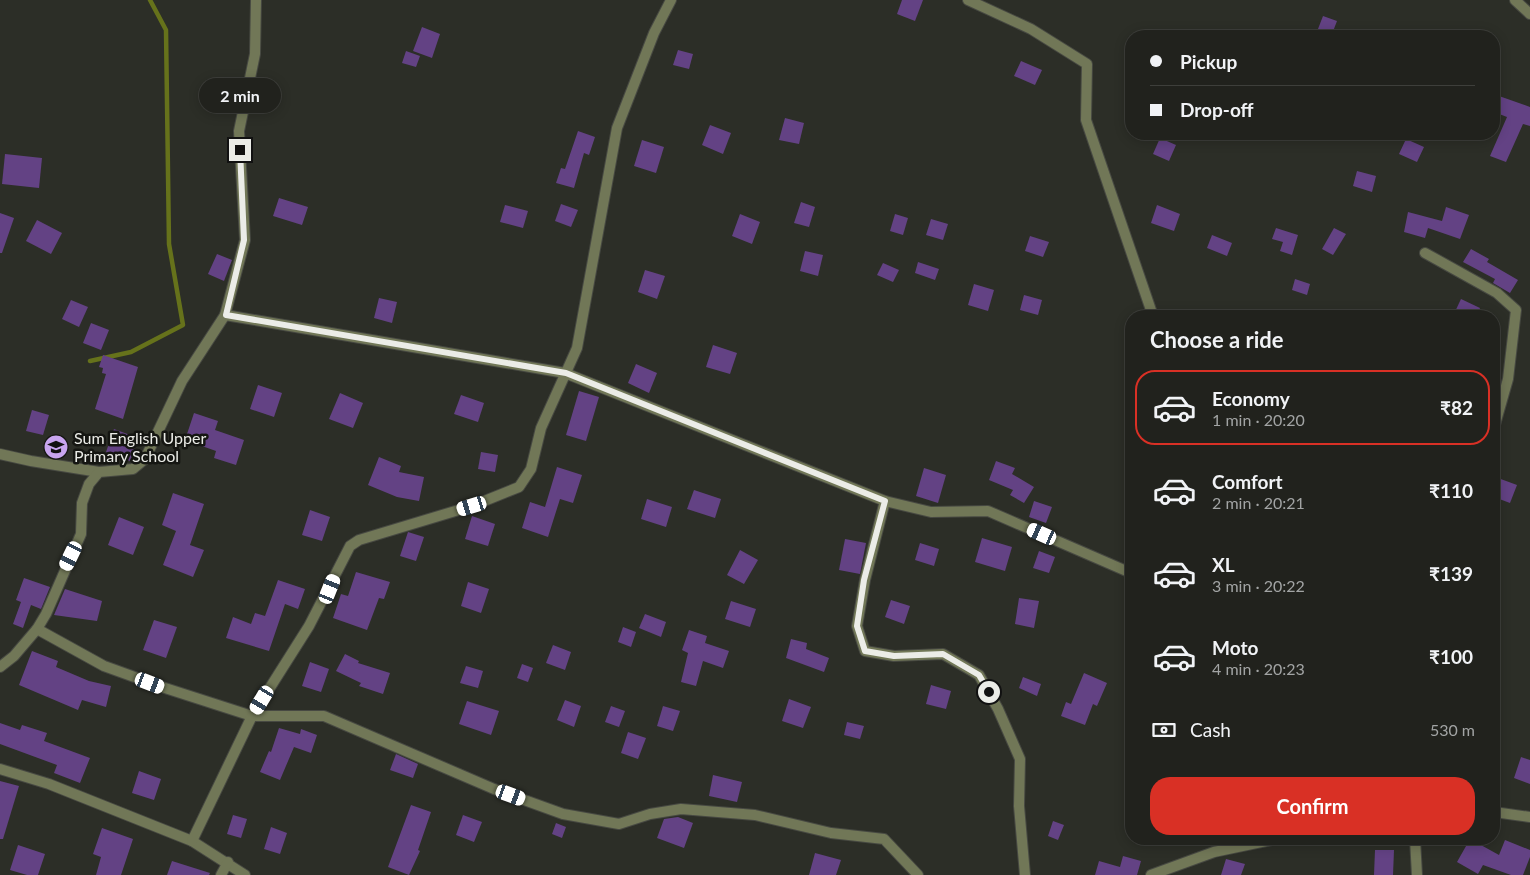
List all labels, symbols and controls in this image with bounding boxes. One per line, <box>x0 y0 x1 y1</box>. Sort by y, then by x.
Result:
text: Pickup <box>1180 50 1237 73</box>
callout: 2 min <box>199 78 281 112</box>
text: 2 min <box>220 86 260 105</box>
text: Drop-off <box>1180 98 1254 121</box>
route end <box>229 139 251 161</box>
text: Choose a ride <box>1150 326 1284 353</box>
icon: car <box>1152 385 1197 430</box>
text: Economy <box>1212 387 1290 410</box>
text: ₹82 <box>1440 396 1473 419</box>
text: 1 min · 20:20 <box>1212 410 1305 429</box>
place label: Sum English Upper Primary School <box>74 428 206 465</box>
school or university icon: Sum English Upper Primary School <box>43 434 69 460</box>
icon: car <box>1152 468 1197 513</box>
text: Comfort <box>1212 470 1283 493</box>
text: ₹110 <box>1429 479 1473 502</box>
text: 2 min · 20:21 <box>1212 493 1305 512</box>
car <box>455 494 488 518</box>
car <box>1025 521 1058 547</box>
car <box>57 539 84 573</box>
icon: car <box>1152 551 1197 596</box>
text: XL <box>1212 553 1235 576</box>
text: ₹139 <box>1429 562 1473 585</box>
car <box>317 572 342 606</box>
text: 3 min · 20:22 <box>1212 576 1305 595</box>
icon: car <box>1152 634 1197 679</box>
text: Moto <box>1212 636 1258 659</box>
text: ₹100 <box>1429 645 1473 668</box>
text: 4 min · 20:23 <box>1212 659 1305 678</box>
car <box>133 671 166 695</box>
route start <box>978 681 1000 703</box>
car <box>247 683 276 717</box>
icon: cash <box>1150 716 1178 744</box>
text: Cash <box>1190 718 1231 741</box>
text: 530 m <box>1430 720 1475 739</box>
button: Confirm <box>1150 777 1475 835</box>
car <box>494 783 527 807</box>

